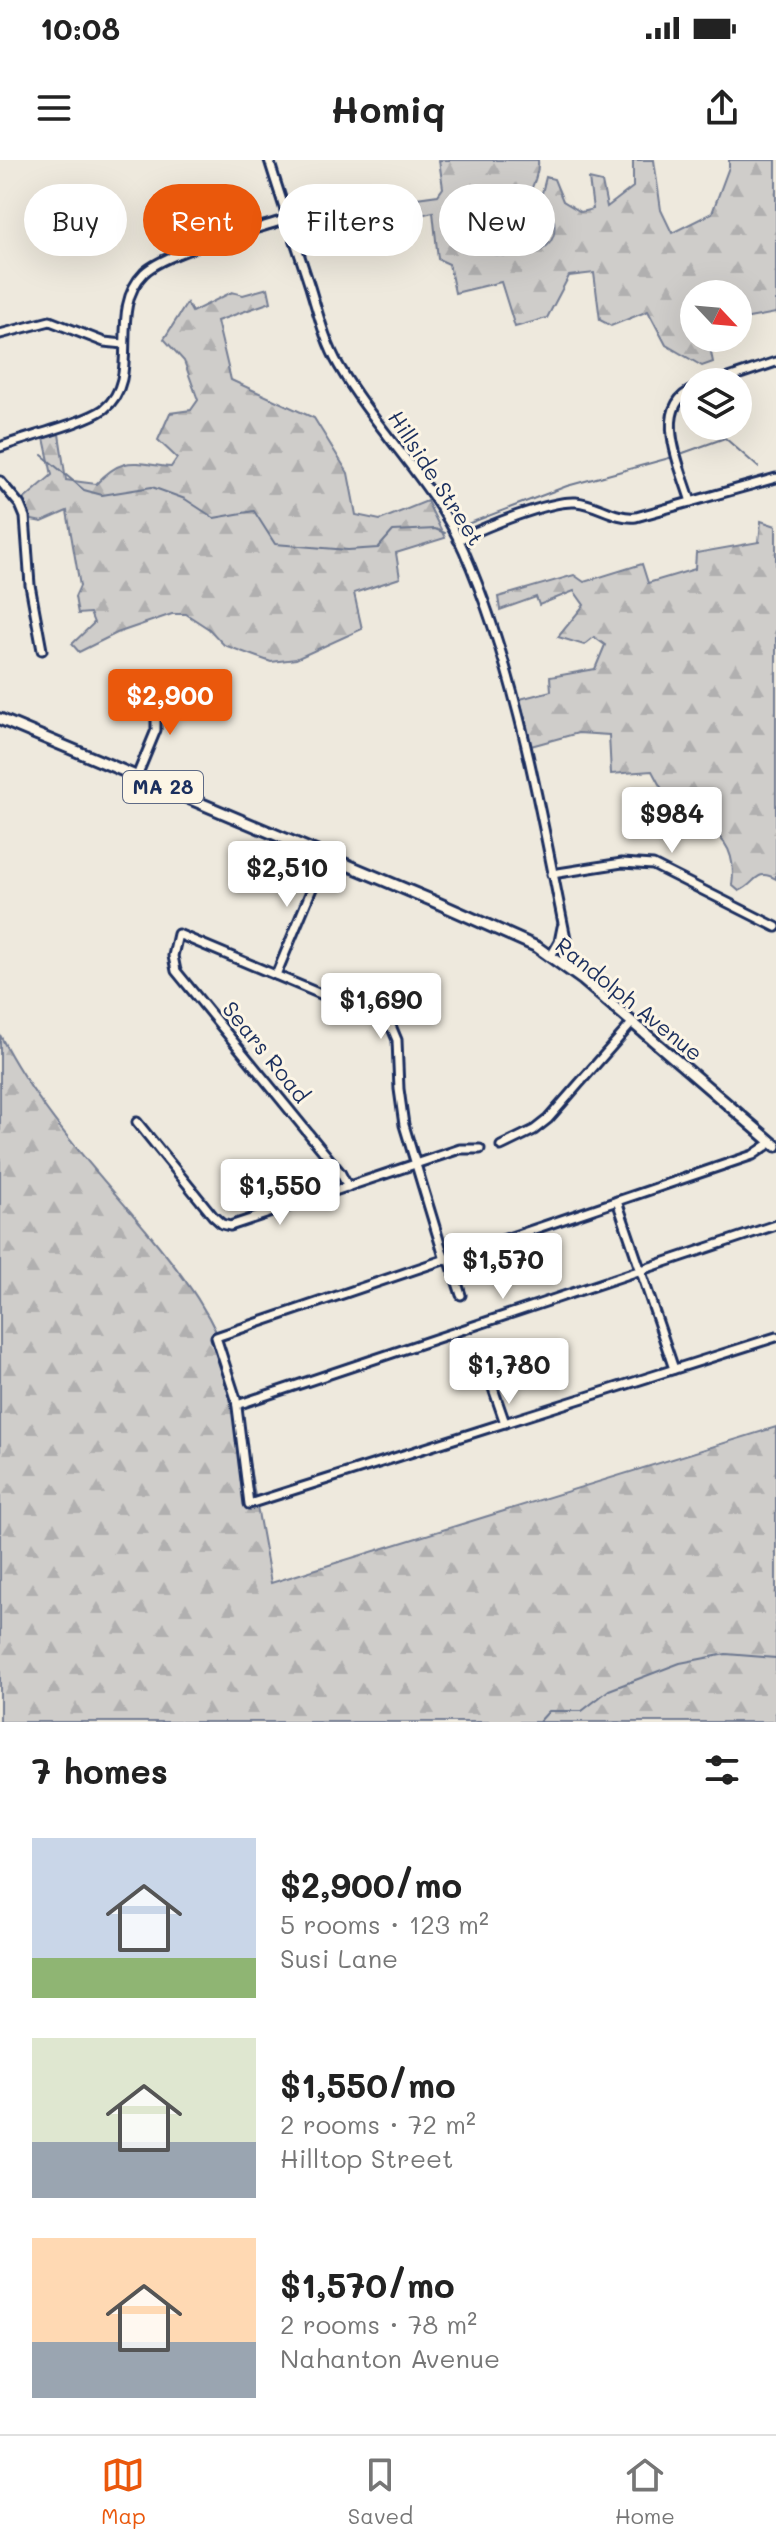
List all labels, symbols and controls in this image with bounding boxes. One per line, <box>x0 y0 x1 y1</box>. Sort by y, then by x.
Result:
text: 10:08 <box>40 8 120 48</box>
text: Homiq <box>331 85 445 132</box>
icon: menu <box>32 86 76 130</box>
icon: share <box>700 86 744 130</box>
chip: Buy <box>24 184 127 256</box>
chip: Rent <box>143 184 262 256</box>
chip: Filters <box>278 184 423 256</box>
chip: New <box>439 184 555 256</box>
north arrow <box>680 280 752 352</box>
map controls <box>680 280 752 440</box>
button: layers <box>680 368 752 440</box>
street label: Hillside Street <box>382 405 491 551</box>
pin: $2,900 <box>105 669 235 737</box>
text: $2,900 <box>126 678 214 712</box>
road number: MA 28 <box>123 771 203 803</box>
pin: $984 <box>625 787 719 855</box>
text: $984 <box>640 796 704 830</box>
pin: $2,510 <box>222 841 352 909</box>
text: $2,510 <box>246 850 328 884</box>
street label: Randolph Avenue <box>550 930 709 1067</box>
pin: $1,690 <box>316 973 446 1041</box>
text: $1,690 <box>339 982 423 1016</box>
street label: Sears Road <box>216 995 316 1109</box>
pin: $1,550 <box>215 1159 345 1227</box>
text: $1,550 <box>239 1168 321 1202</box>
pin: $1,570 <box>438 1233 568 1301</box>
text: $1,570 <box>462 1242 544 1276</box>
pin: $1,780 <box>444 1338 574 1406</box>
text: $1,780 <box>468 1347 550 1381</box>
text: 7 homes <box>32 1748 168 1793</box>
icon: filters <box>700 1748 744 1792</box>
text: $2,900/mo <box>280 1862 462 1907</box>
icon: home <box>96 1870 192 1966</box>
text: 5 rooms · 123 m² <box>280 1907 489 1941</box>
text: Susi Lane <box>280 1941 398 1975</box>
text: $1,550/mo <box>280 2062 456 2107</box>
icon: home <box>96 2070 192 2166</box>
text: 2 rooms · 72 m² <box>280 2107 476 2141</box>
text: Hilltop Street <box>280 2141 454 2175</box>
text: $1,570/mo <box>280 2262 455 2307</box>
icon: home <box>96 2270 192 2366</box>
text: 2 rooms · 78 m² <box>280 2307 477 2341</box>
text: Nahanton Avenue <box>280 2341 500 2375</box>
tab: Map <box>101 2453 146 2530</box>
tab: Saved <box>348 2453 413 2530</box>
tab: Home <box>615 2453 675 2530</box>

